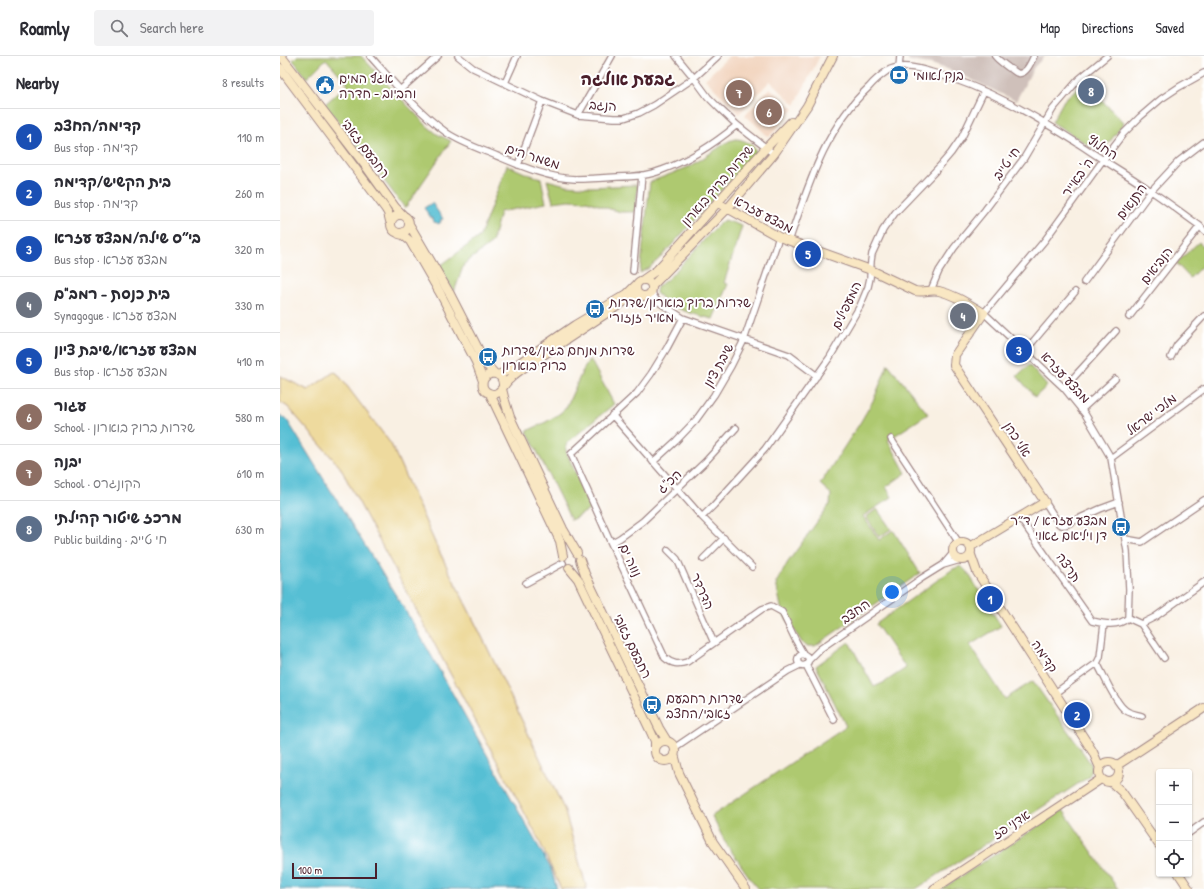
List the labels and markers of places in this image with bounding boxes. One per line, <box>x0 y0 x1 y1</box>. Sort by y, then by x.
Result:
bank icon: בנק לאומי <box>888 64 910 86</box>
place label: בנק לאומי <box>913 66 964 84</box>
place label: אגף המים והביוב - חדרה <box>339 69 416 102</box>
public building icon: אגף המים והביוב - חדרה <box>314 74 336 96</box>
pin: 8 <box>1078 76 1104 106</box>
pin: 7 <box>726 78 752 108</box>
pin: 6 <box>756 97 782 127</box>
pin: 5 <box>795 239 821 269</box>
place label: שדרות ברוך בוארון/שדרות מאיר זנזורי <box>608 293 751 326</box>
bus stop icon: שדרות ברוך בוארון/שדרות מאיר זנזורי <box>584 298 606 320</box>
pin: 4 <box>950 301 976 331</box>
pin: 3 <box>1006 335 1032 365</box>
place label: שדרות מנחם בגין/שדרות ברוך בוארון <box>501 341 635 374</box>
bus stop icon: שדרות מנחם בגין/שדרות ברוך בוארון <box>477 346 499 368</box>
place label: מבצע עזרא / ד״ר דן ויליאם גאוי <box>1010 511 1107 544</box>
bus stop icon: מבצע עזרא / ד״ר דן ויליאם גאוי <box>1110 516 1132 538</box>
pin: 1 <box>977 584 1003 614</box>
place label: שדרות רחבעם זאבי/החצב <box>666 689 743 722</box>
bus stop icon: שדרות רחבעם זאבי/החצב <box>641 694 663 716</box>
pin: 2 <box>1064 700 1090 730</box>

